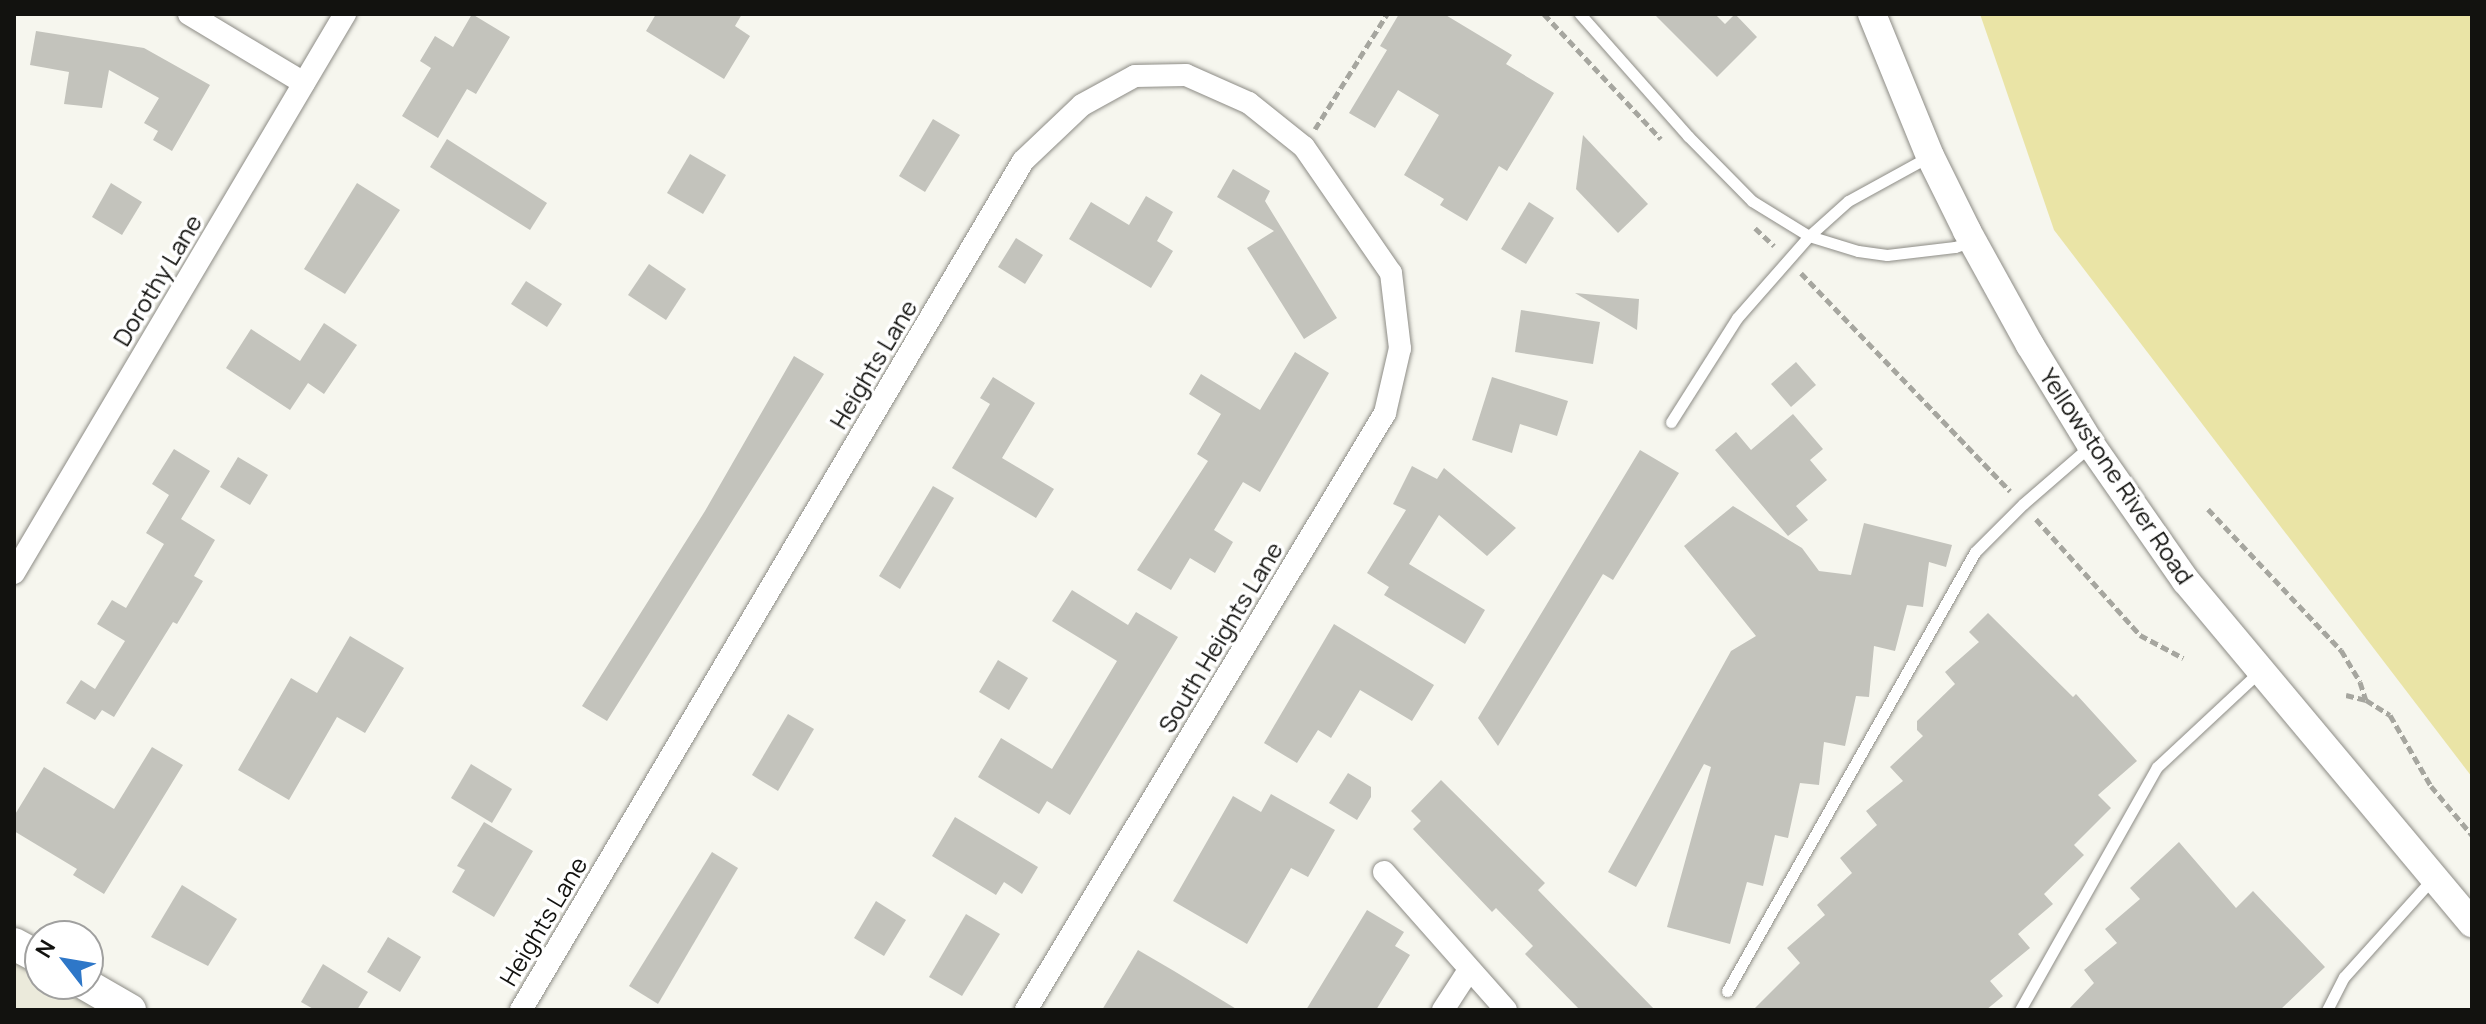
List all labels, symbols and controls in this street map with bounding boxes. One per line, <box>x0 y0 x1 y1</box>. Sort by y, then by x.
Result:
street label: Dorothy Lane <box>107 209 207 351</box>
street label: Heights Lane <box>823 294 923 434</box>
street label: Yellowstone River Road <box>2034 363 2200 589</box>
street label: South Heights Lane <box>1152 536 1288 738</box>
street label: Heights Lane <box>493 851 593 991</box>
north arrow <box>24 920 104 1000</box>
text: N <box>28 934 62 963</box>

